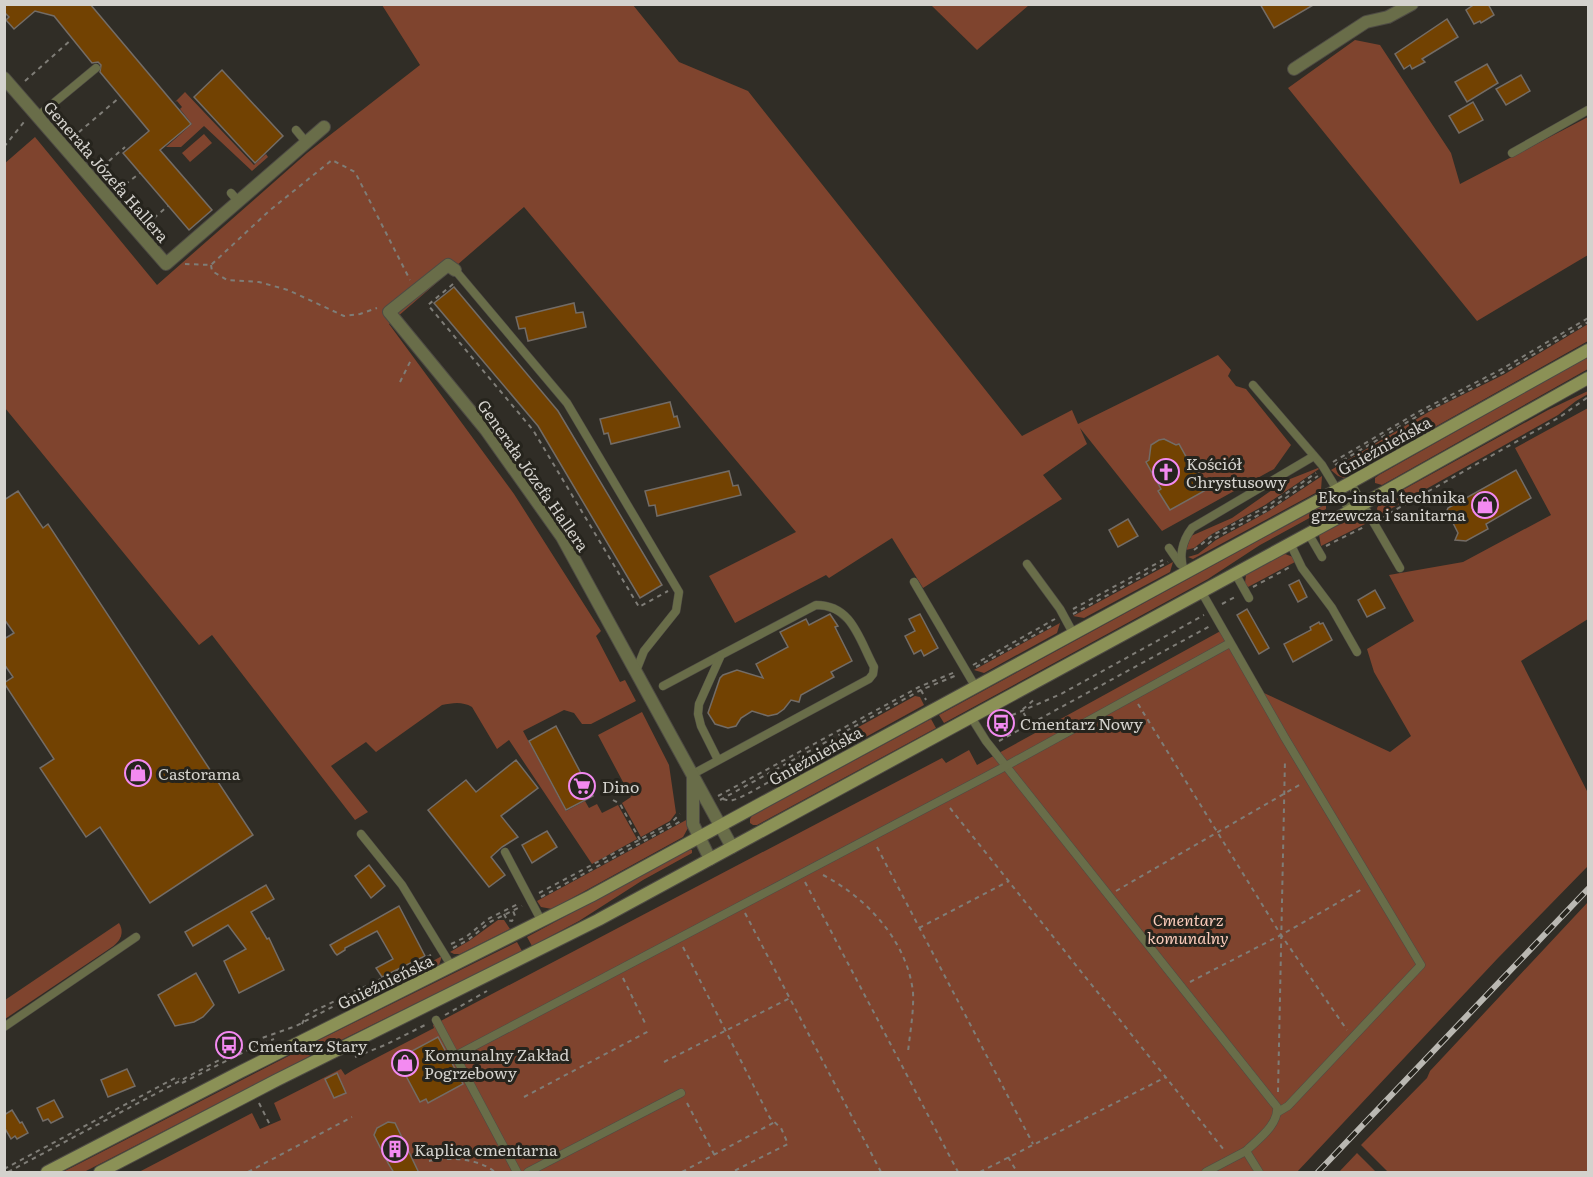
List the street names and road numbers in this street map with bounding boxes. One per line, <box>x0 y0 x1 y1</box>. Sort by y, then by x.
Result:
street label: Generała Józefa Hallera <box>39 95 176 247</box>
street label: Generała Józefa Hallera <box>472 394 596 556</box>
street label: Gnieźnieńska <box>1333 409 1436 481</box>
street label: Gnieźnieńska <box>764 719 867 791</box>
street label: Gnieźnieńska <box>333 947 437 1015</box>

